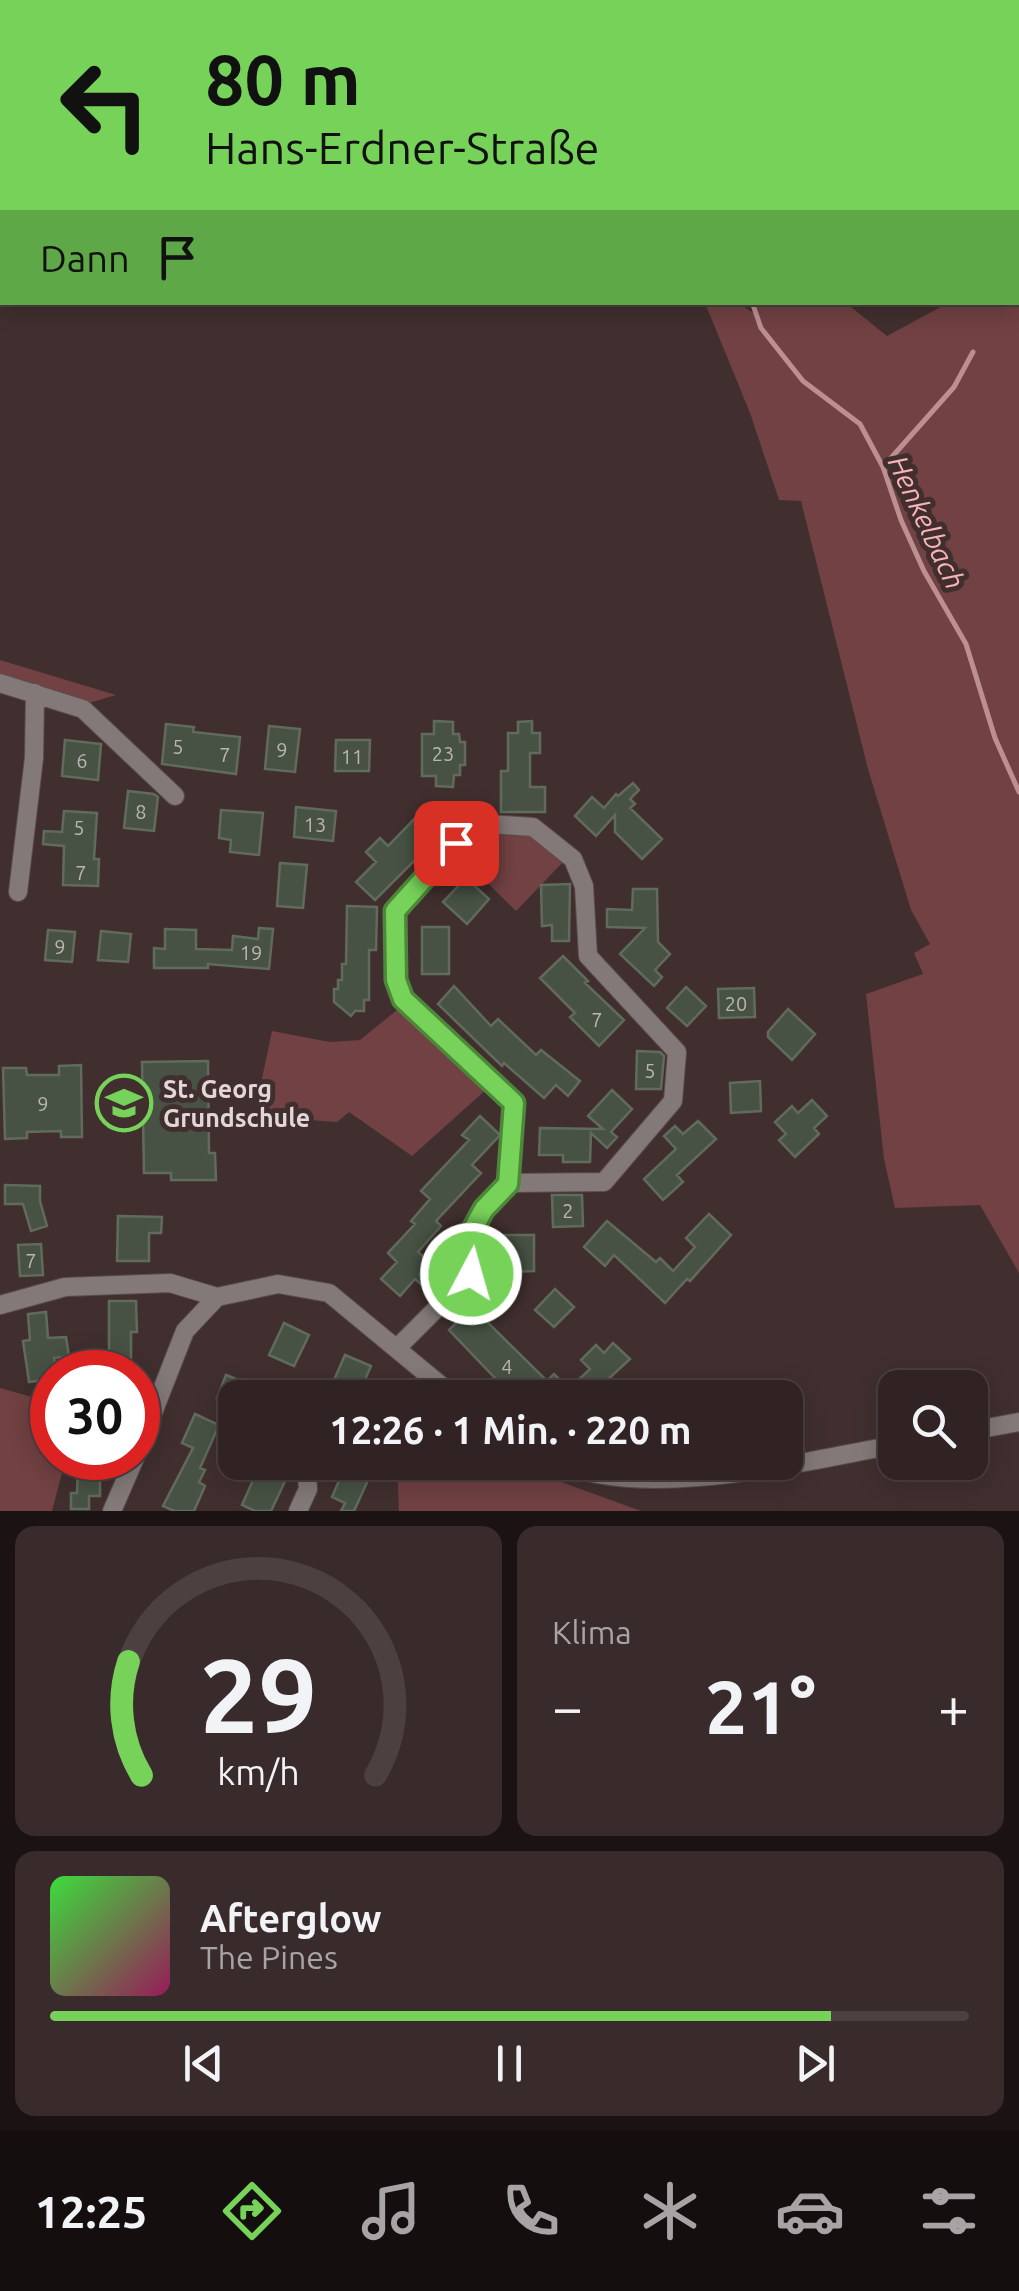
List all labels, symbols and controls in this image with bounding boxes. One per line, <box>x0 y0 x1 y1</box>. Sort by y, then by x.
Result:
icon: left <box>40 40 170 170</box>
text: 80 m <box>205 40 361 118</box>
text: Hans-Erdner-Straße <box>205 122 599 173</box>
icon: arrive <box>150 230 205 285</box>
text: Dann <box>40 237 130 279</box>
water label: Henkelbach <box>883 451 971 593</box>
house number: 5 <box>172 735 184 758</box>
house number: 9 <box>276 738 288 761</box>
house number: 23 <box>432 742 454 765</box>
house number: 7 <box>219 743 231 766</box>
house number: 11 <box>341 745 363 768</box>
house number: 6 <box>76 749 88 772</box>
house number: 8 <box>135 800 147 823</box>
pin <box>414 801 499 886</box>
house number: 13 <box>304 813 326 836</box>
house number: 5 <box>73 816 85 839</box>
icon: arrive <box>429 816 484 871</box>
house number: 7 <box>75 861 87 884</box>
house number: 9 <box>54 935 66 958</box>
house number: 19 <box>240 941 262 964</box>
house number: 20 <box>725 992 747 1015</box>
house number: 7 <box>591 1008 603 1031</box>
house number: 5 <box>644 1059 656 1082</box>
school or university icon: St. Georg Grundschule <box>94 1073 154 1133</box>
place label: St. Georg Grundschule <box>163 1075 310 1132</box>
house number: 9 <box>37 1092 49 1115</box>
house number: 2 <box>562 1199 574 1222</box>
position arrow <box>419 1222 523 1326</box>
house number: 7 <box>25 1249 37 1272</box>
speed limit sign: 30 <box>30 1350 160 1480</box>
house number: 4 <box>501 1355 513 1378</box>
map controls <box>878 1370 988 1480</box>
button: search <box>878 1370 988 1480</box>
text: 12:26 · 1 Min. · 220 m <box>329 1409 692 1451</box>
text: Klima <box>552 1614 632 1650</box>
text: 29 <box>200 1636 317 1753</box>
text: 21° <box>705 1664 816 1748</box>
text: − <box>552 1676 583 1737</box>
text: + <box>938 1676 969 1737</box>
text: km/h <box>217 1752 300 1792</box>
text: Afterglow <box>200 1897 382 1939</box>
text: The Pines <box>200 1939 338 1975</box>
icon: previous <box>176 2036 231 2091</box>
icon: pause <box>482 2036 537 2091</box>
icon: next <box>788 2036 843 2091</box>
icon: directions <box>217 2176 287 2246</box>
icon: music <box>356 2176 426 2246</box>
icon: phone <box>496 2176 566 2246</box>
icon: climate <box>635 2176 705 2246</box>
icon: car <box>775 2176 845 2246</box>
icon: filters <box>914 2176 984 2246</box>
text: 12:25 <box>35 2186 147 2237</box>

